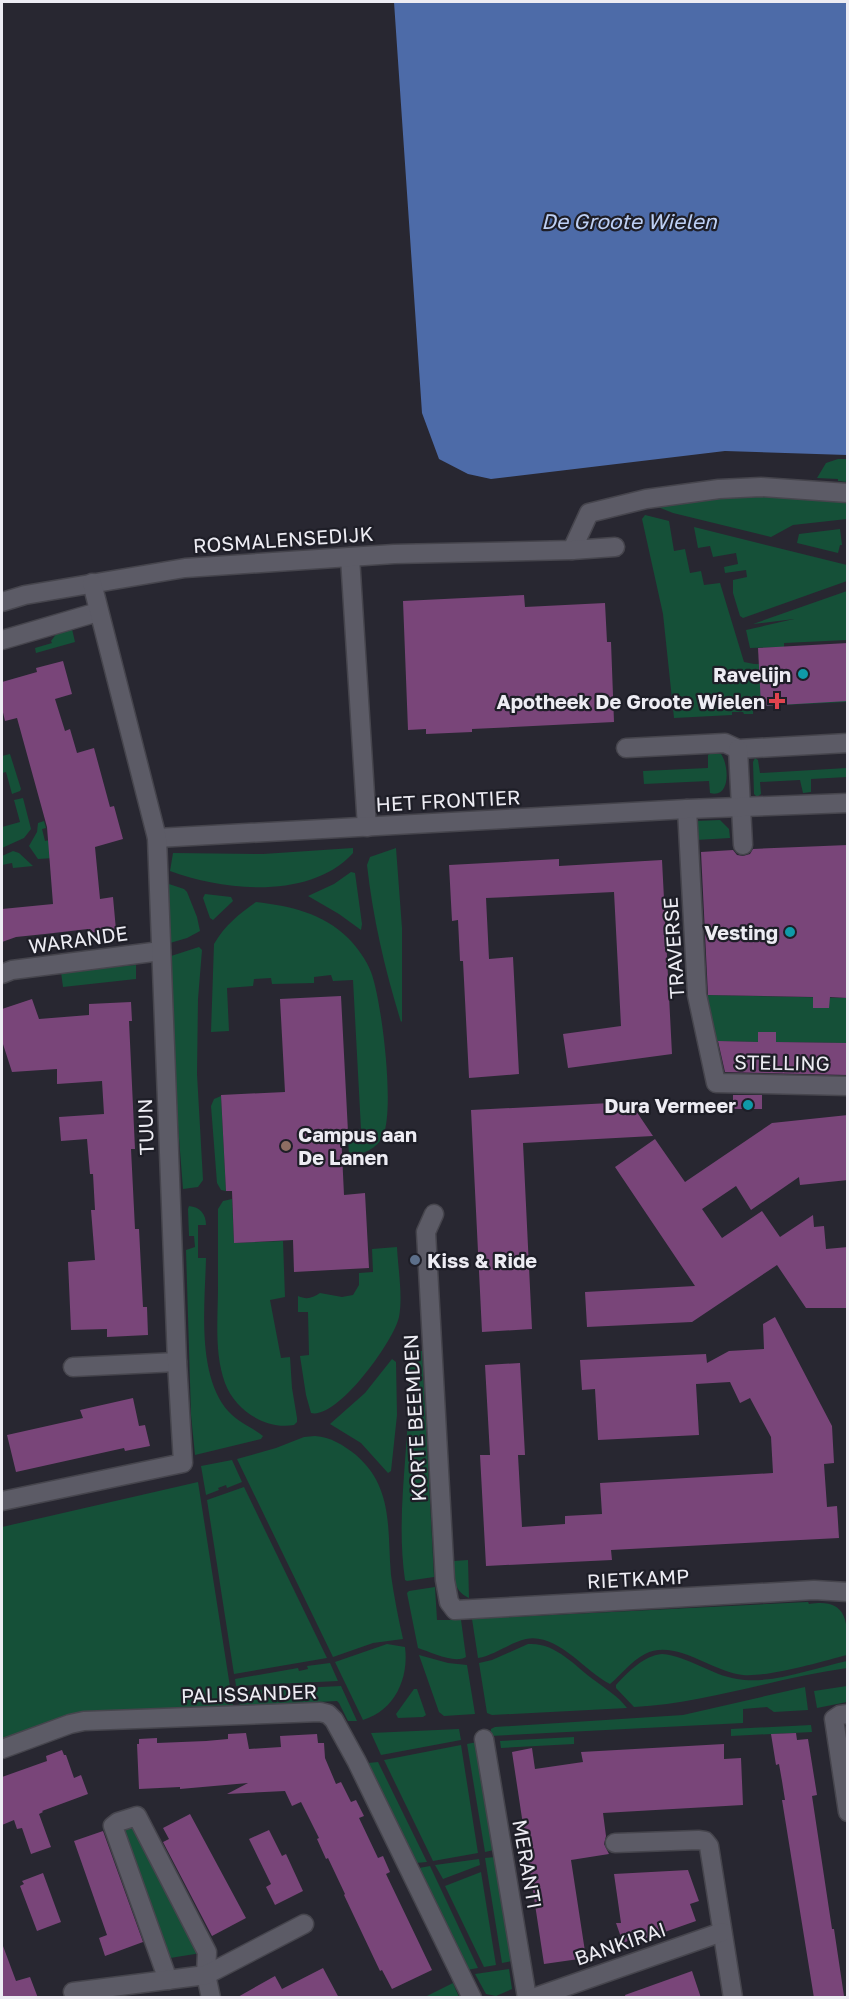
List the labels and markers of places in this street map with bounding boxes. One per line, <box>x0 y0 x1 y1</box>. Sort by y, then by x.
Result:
place label: Ravelijn <box>713 662 791 686</box>
marker: Ravelijn <box>796 667 810 681</box>
place label: Apotheek De Groote Wielen <box>497 689 765 713</box>
marker: Apotheek De Groote Wielen <box>770 694 784 708</box>
place label: Vesting <box>704 920 778 944</box>
marker: Vesting <box>783 925 797 939</box>
place label: Dura Vermeer <box>604 1093 736 1117</box>
marker: Dura Vermeer <box>741 1098 755 1112</box>
place label: Campus aan De Lanen <box>298 1122 417 1169</box>
marker: Campus aan De Lanen <box>279 1139 293 1153</box>
place label: Kiss & Ride <box>427 1248 537 1272</box>
marker: Kiss & Ride <box>408 1253 422 1267</box>

